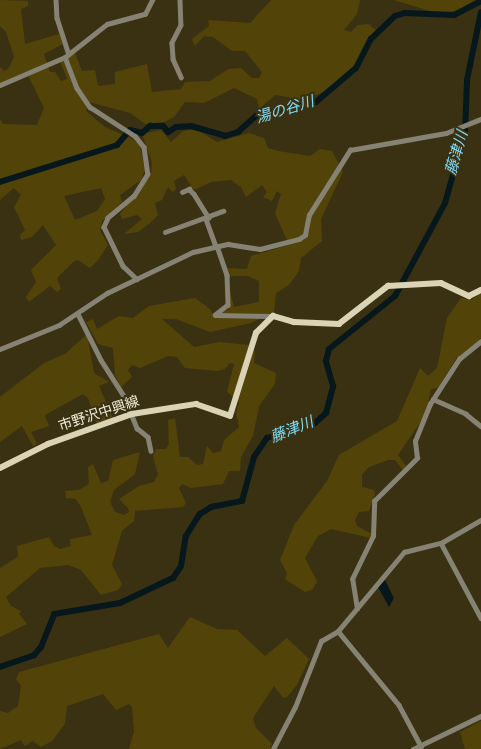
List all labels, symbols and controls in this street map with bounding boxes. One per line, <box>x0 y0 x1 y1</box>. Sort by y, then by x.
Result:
water label: 湯の谷川 <box>254 93 316 127</box>
water label: 藤津川 <box>442 129 472 177</box>
street label: 市野沢中興線 <box>56 393 142 435</box>
water label: 藤津川 <box>268 413 316 447</box>

